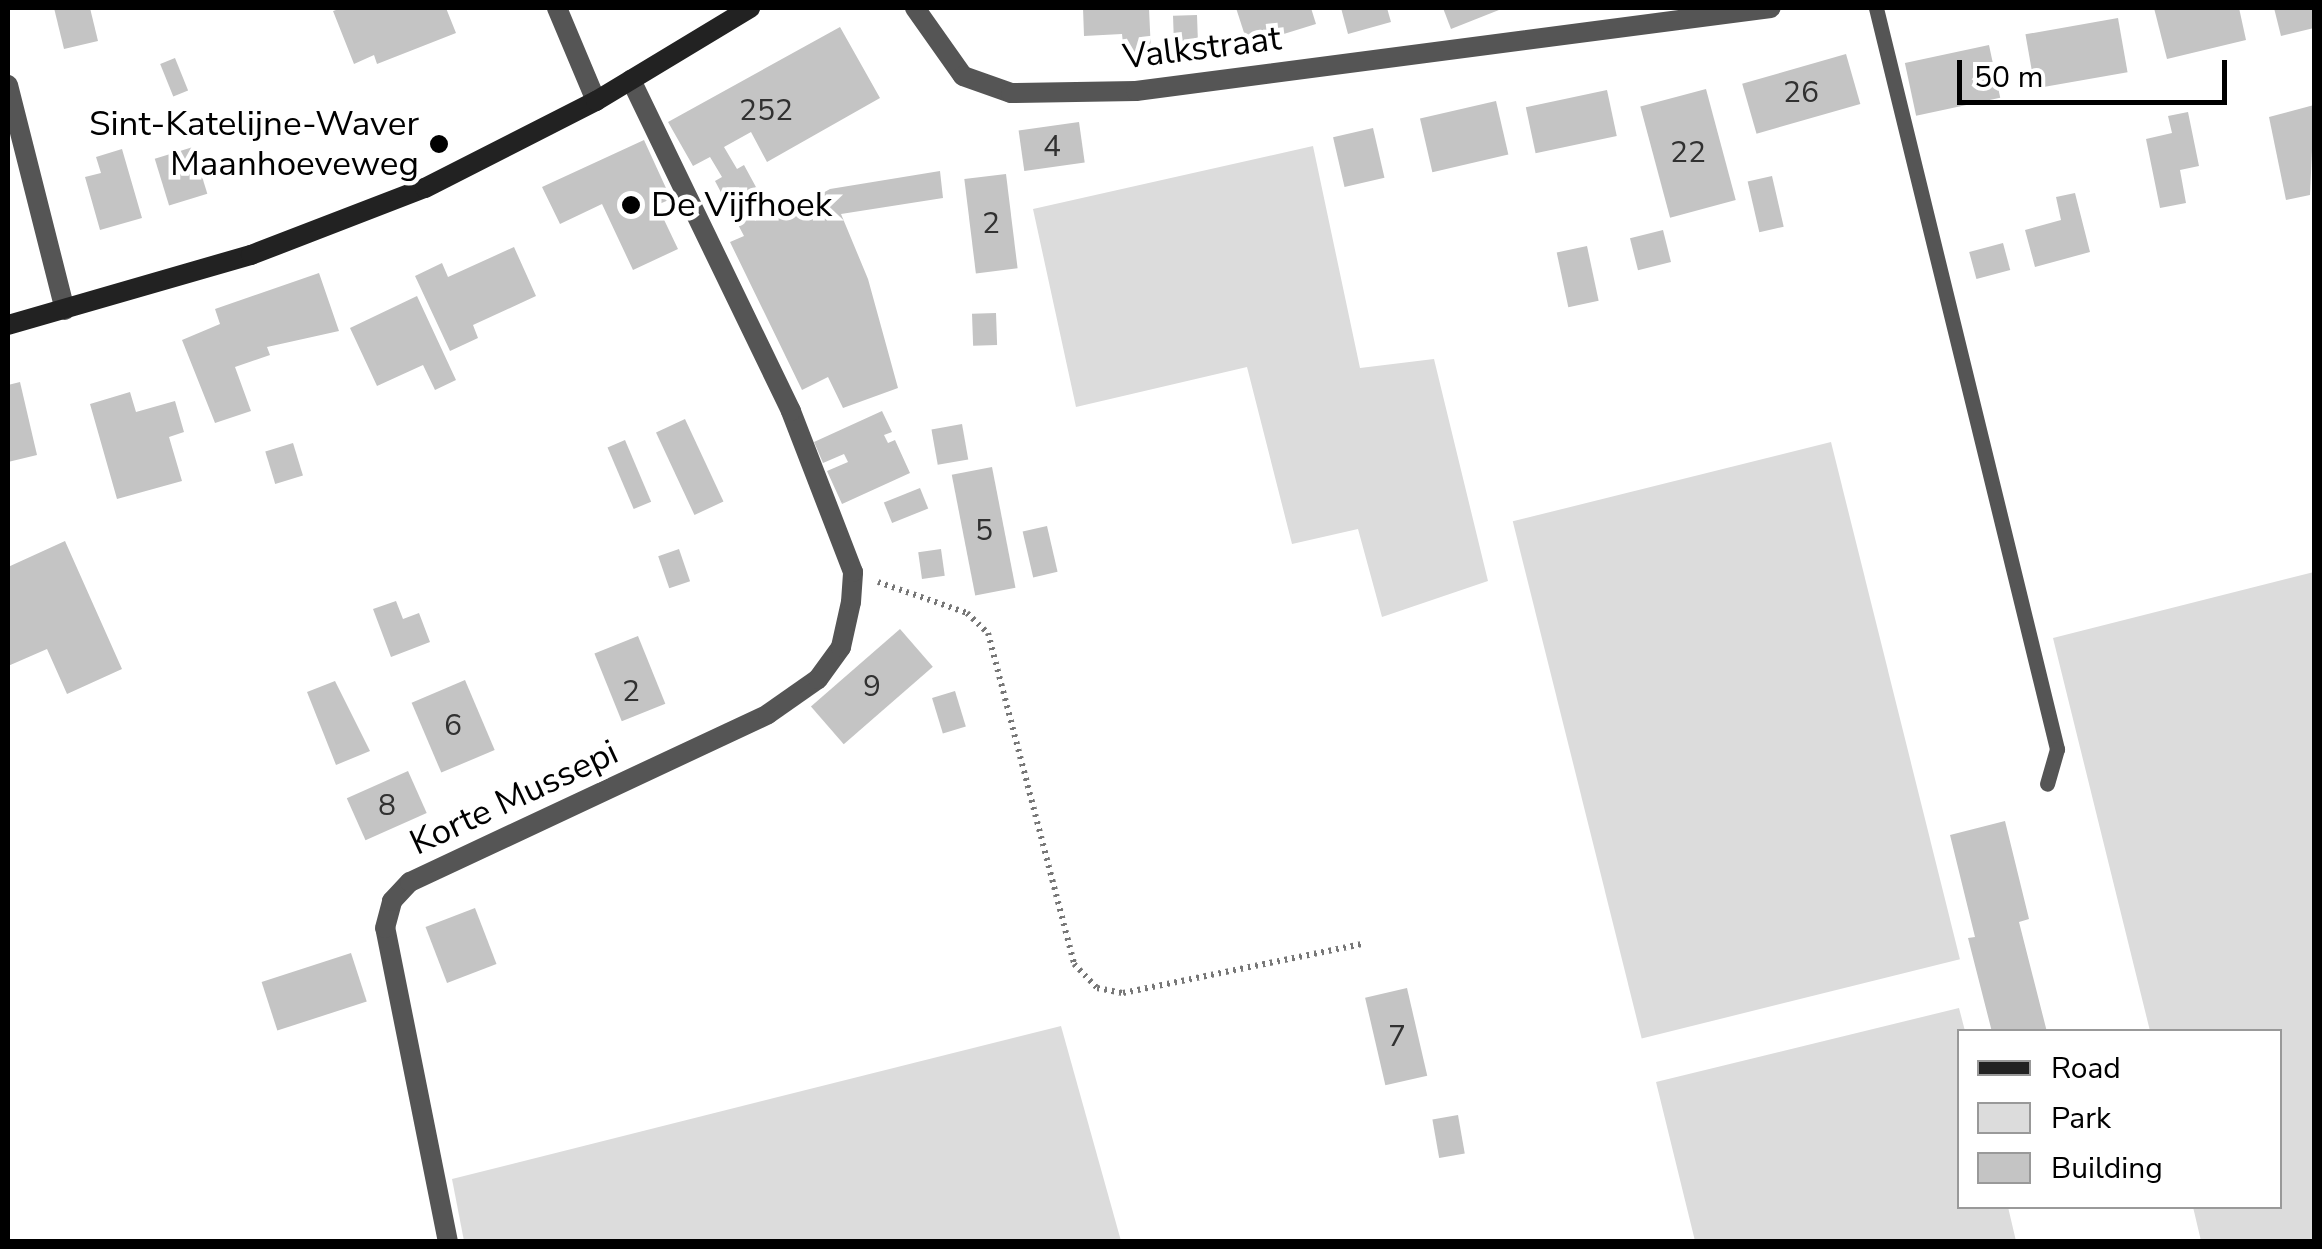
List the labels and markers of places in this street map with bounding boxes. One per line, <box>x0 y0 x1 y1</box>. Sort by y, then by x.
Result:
place label: Sint-Katelijne-Waver Maanhoeveweg <box>89 103 419 185</box>
marker: Sint-Katelijne-Waver Maanhoeveweg <box>428 133 450 155</box>
place label: De Vijfhoek <box>651 184 832 226</box>
marker: De Vijfhoek <box>620 194 642 216</box>

